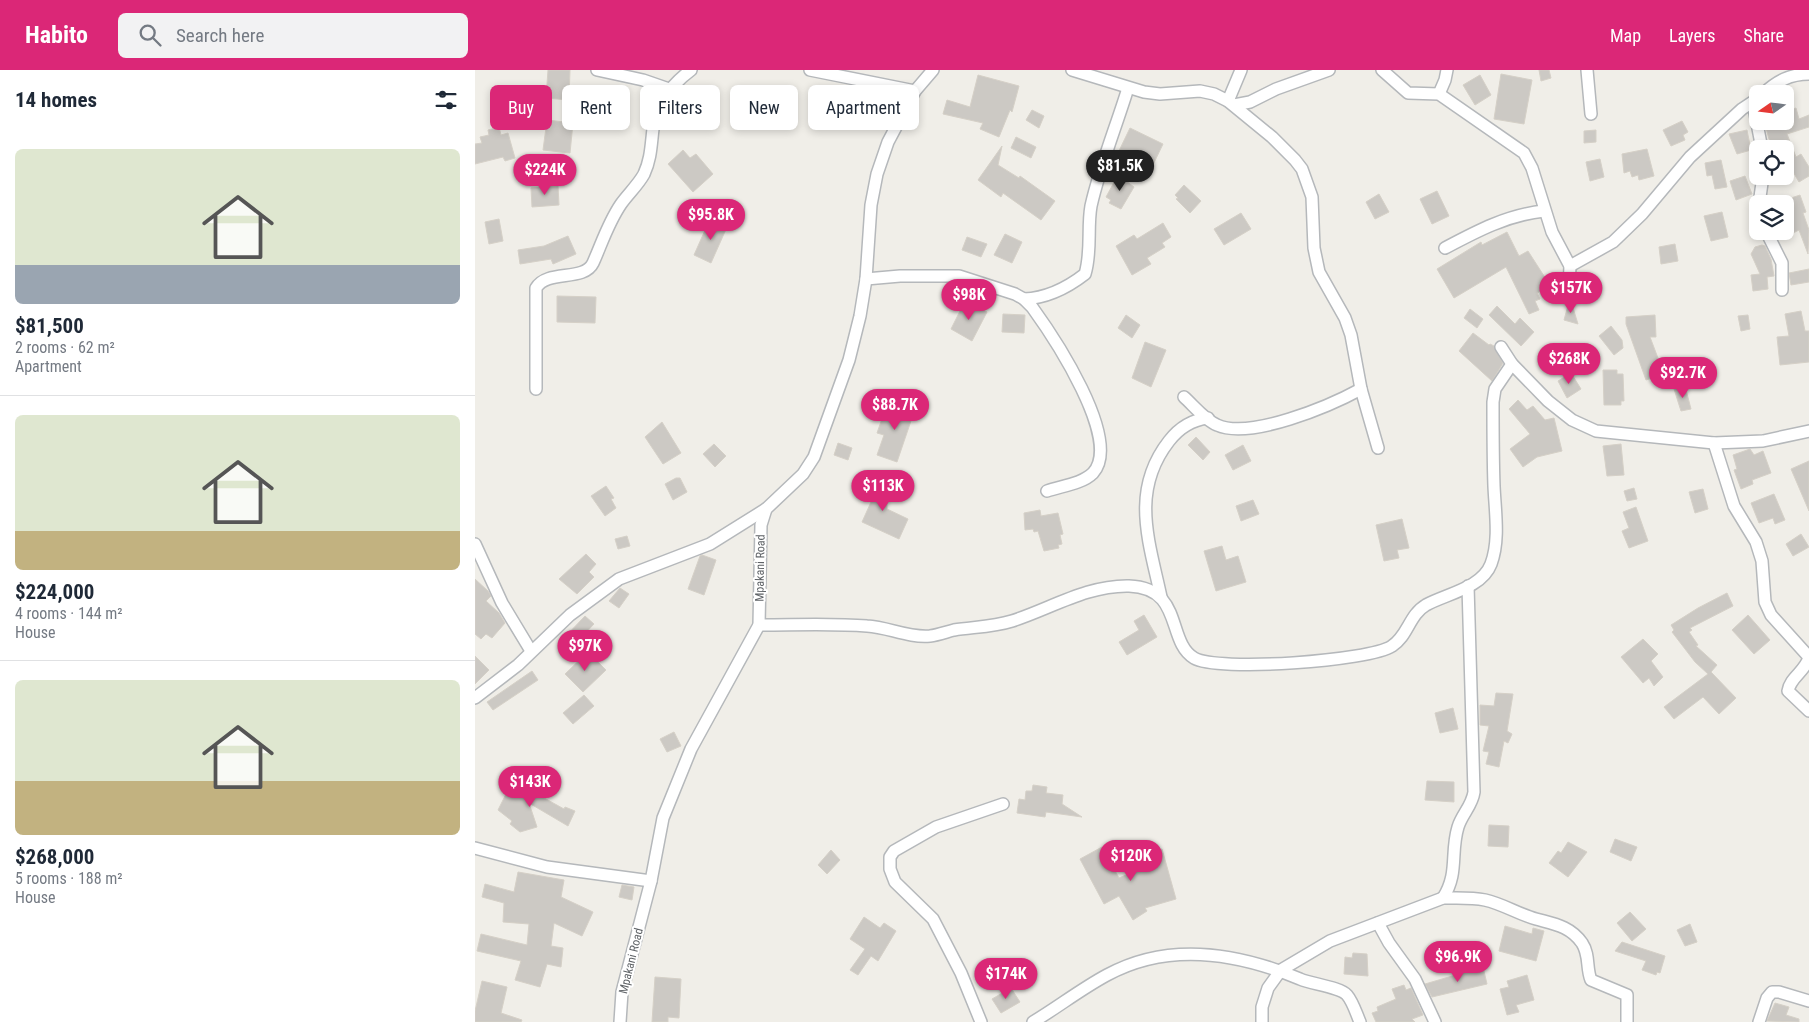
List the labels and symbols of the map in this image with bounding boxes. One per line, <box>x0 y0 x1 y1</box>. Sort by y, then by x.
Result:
north arrow <box>1749 85 1794 130</box>
pin: $81.5K <box>1079 150 1161 192</box>
pin: $224K <box>510 154 580 196</box>
pin: $95.8K <box>670 198 752 241</box>
pin: $157K <box>1536 272 1606 314</box>
pin: $98K <box>939 278 999 321</box>
pin: $268K <box>1534 342 1604 385</box>
pin: $92.7K <box>1642 356 1724 399</box>
pin: $88.7K <box>854 388 936 431</box>
pin: $113K <box>848 470 918 512</box>
street label: Mpakani Road <box>752 534 768 602</box>
pin: $97K <box>555 630 615 672</box>
pin: $143K <box>495 766 565 808</box>
pin: $120K <box>1096 840 1166 882</box>
street label: Mpakani Road <box>616 927 646 995</box>
pin: $96.9K <box>1417 940 1499 983</box>
pin: $174K <box>971 958 1041 1000</box>

